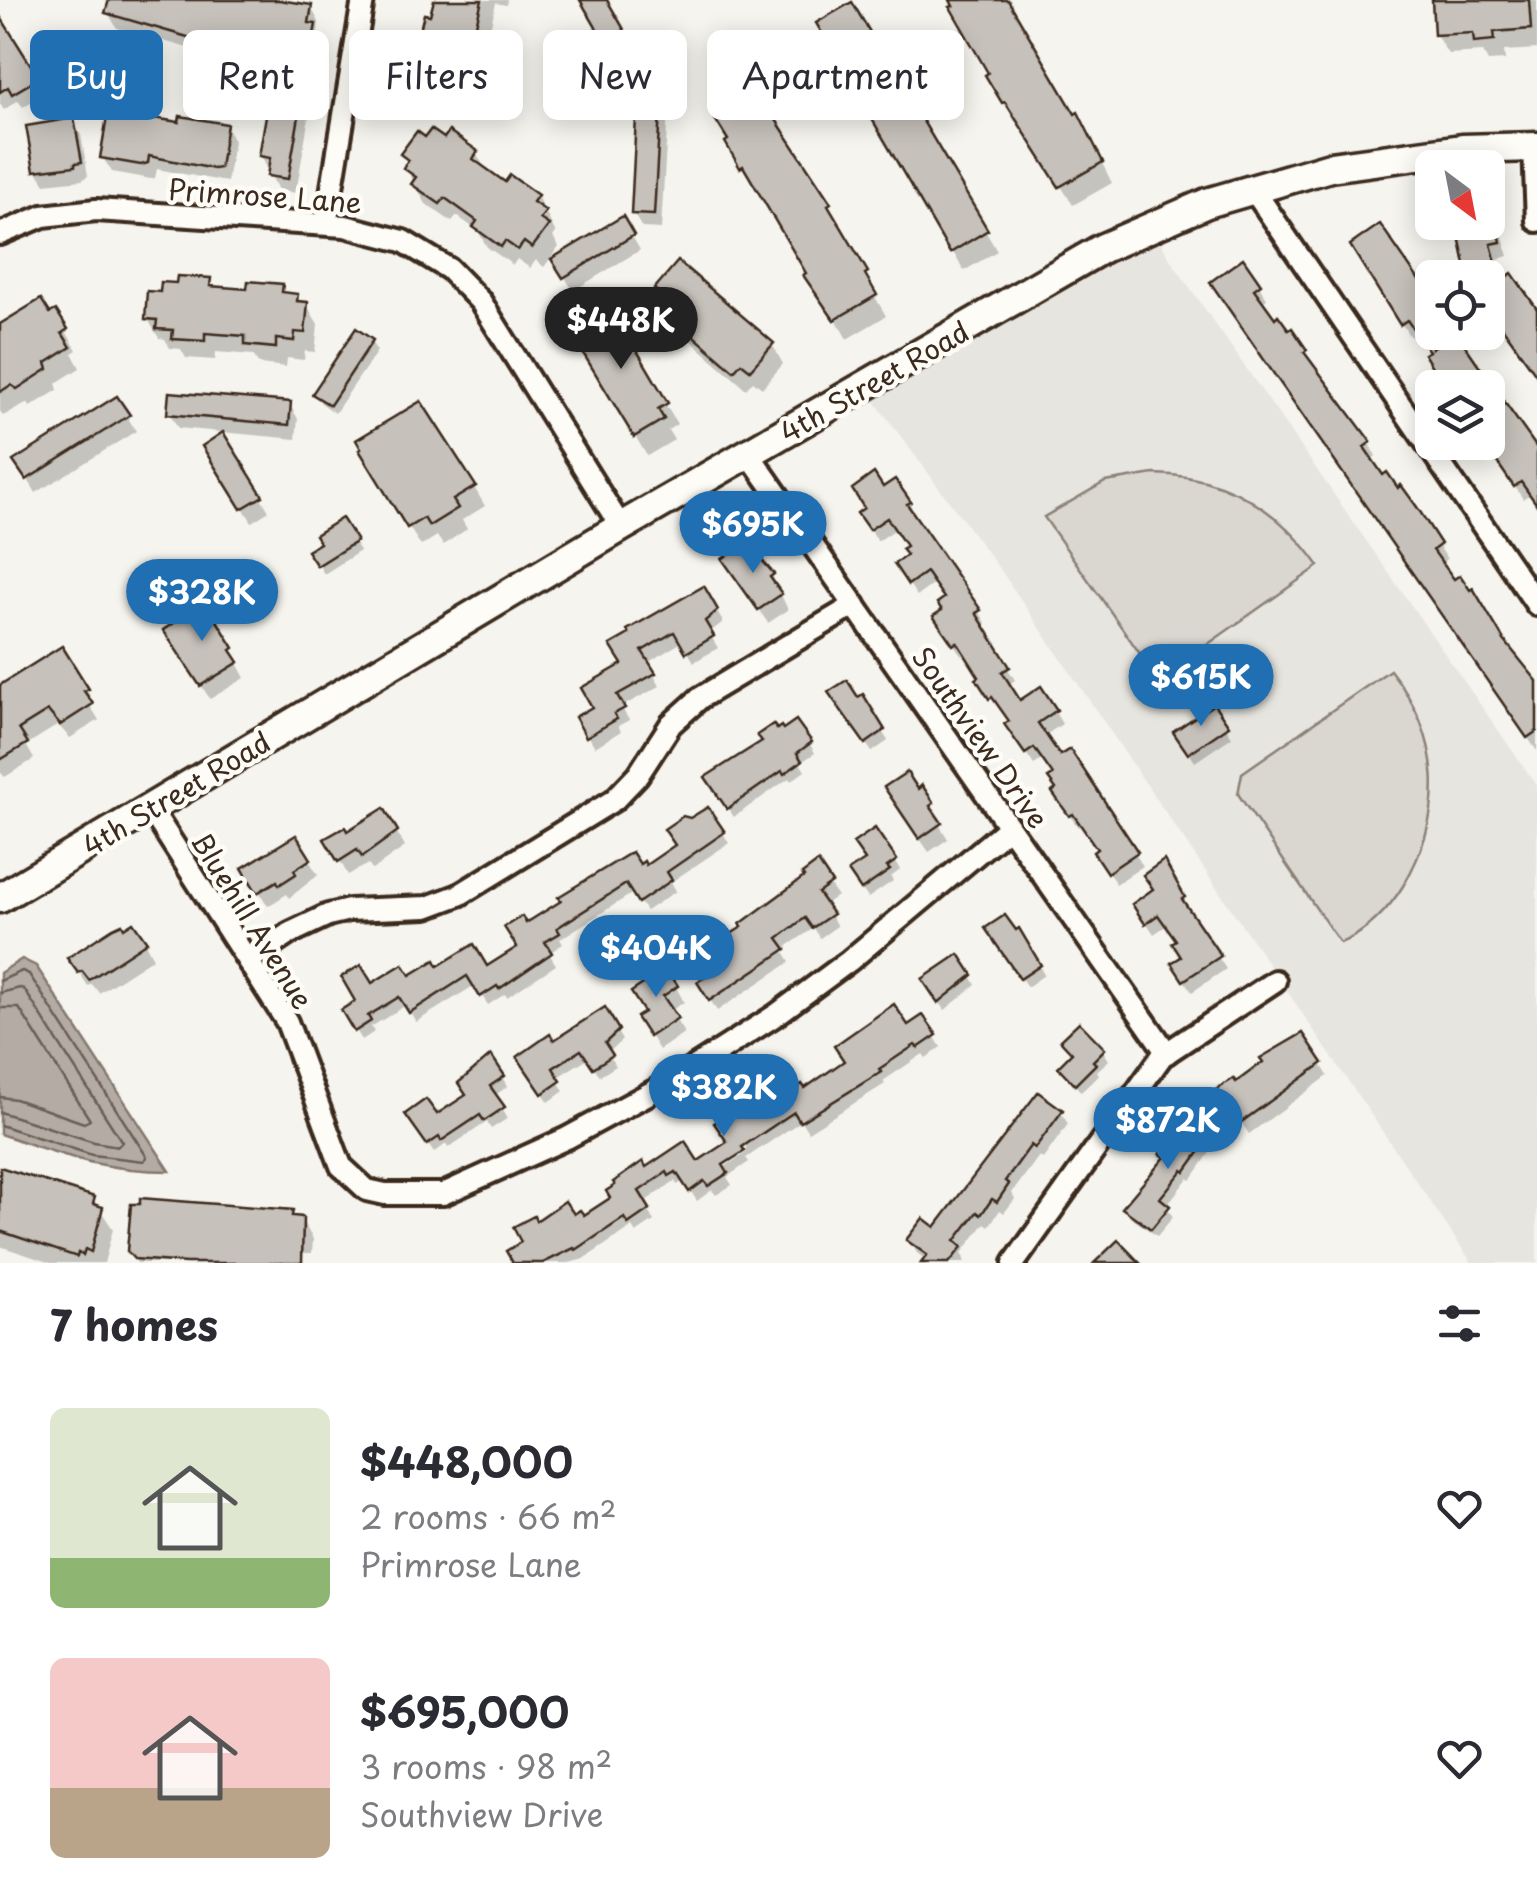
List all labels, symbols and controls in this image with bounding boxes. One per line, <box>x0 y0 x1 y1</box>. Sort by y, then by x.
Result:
chip: Buy <box>30 30 163 120</box>
chip: Rent <box>183 30 329 120</box>
chip: Filters <box>349 30 523 120</box>
chip: New <box>543 30 687 120</box>
chip: Apartment <box>707 30 964 120</box>
north arrow <box>1415 150 1505 240</box>
map controls <box>1415 150 1505 460</box>
street label: Primrose Lane <box>167 167 363 223</box>
button: locate <box>1415 260 1505 350</box>
pin: $448K <box>551 287 691 372</box>
text: $448K <box>567 295 675 343</box>
street label: 4th Street Road <box>771 309 977 453</box>
button: layers <box>1415 370 1505 460</box>
pin: $695K <box>683 491 823 576</box>
text: $695K <box>701 499 805 547</box>
pin: $328K <box>132 559 272 644</box>
text: $328K <box>148 567 256 615</box>
street label: Southview Drive <box>902 637 1060 837</box>
pin: $615K <box>1131 644 1271 729</box>
text: $615K <box>1151 652 1251 700</box>
street label: 4th Street Road <box>74 720 278 866</box>
street label: Bluehill Avenue <box>181 823 325 1017</box>
pin: $404K <box>586 915 726 1000</box>
text: $404K <box>600 923 712 971</box>
pin: $382K <box>654 1054 794 1139</box>
text: $382K <box>671 1062 777 1110</box>
pin: $872K <box>1098 1087 1238 1172</box>
text: $872K <box>1116 1095 1221 1143</box>
text: 7 homes <box>50 1292 218 1355</box>
icon: filters <box>1432 1296 1487 1351</box>
text: $448,000 <box>360 1429 573 1492</box>
icon: home <box>130 1448 250 1568</box>
icon: heart <box>1432 1481 1487 1536</box>
text: 2 rooms · 66 m² <box>360 1492 617 1540</box>
text: Primrose Lane <box>360 1540 582 1588</box>
text: $695,000 <box>360 1679 569 1742</box>
icon: home <box>130 1698 250 1818</box>
icon: heart <box>1432 1731 1487 1786</box>
text: 3 rooms · 98 m² <box>360 1742 612 1790</box>
text: Southview Drive <box>360 1790 603 1838</box>

